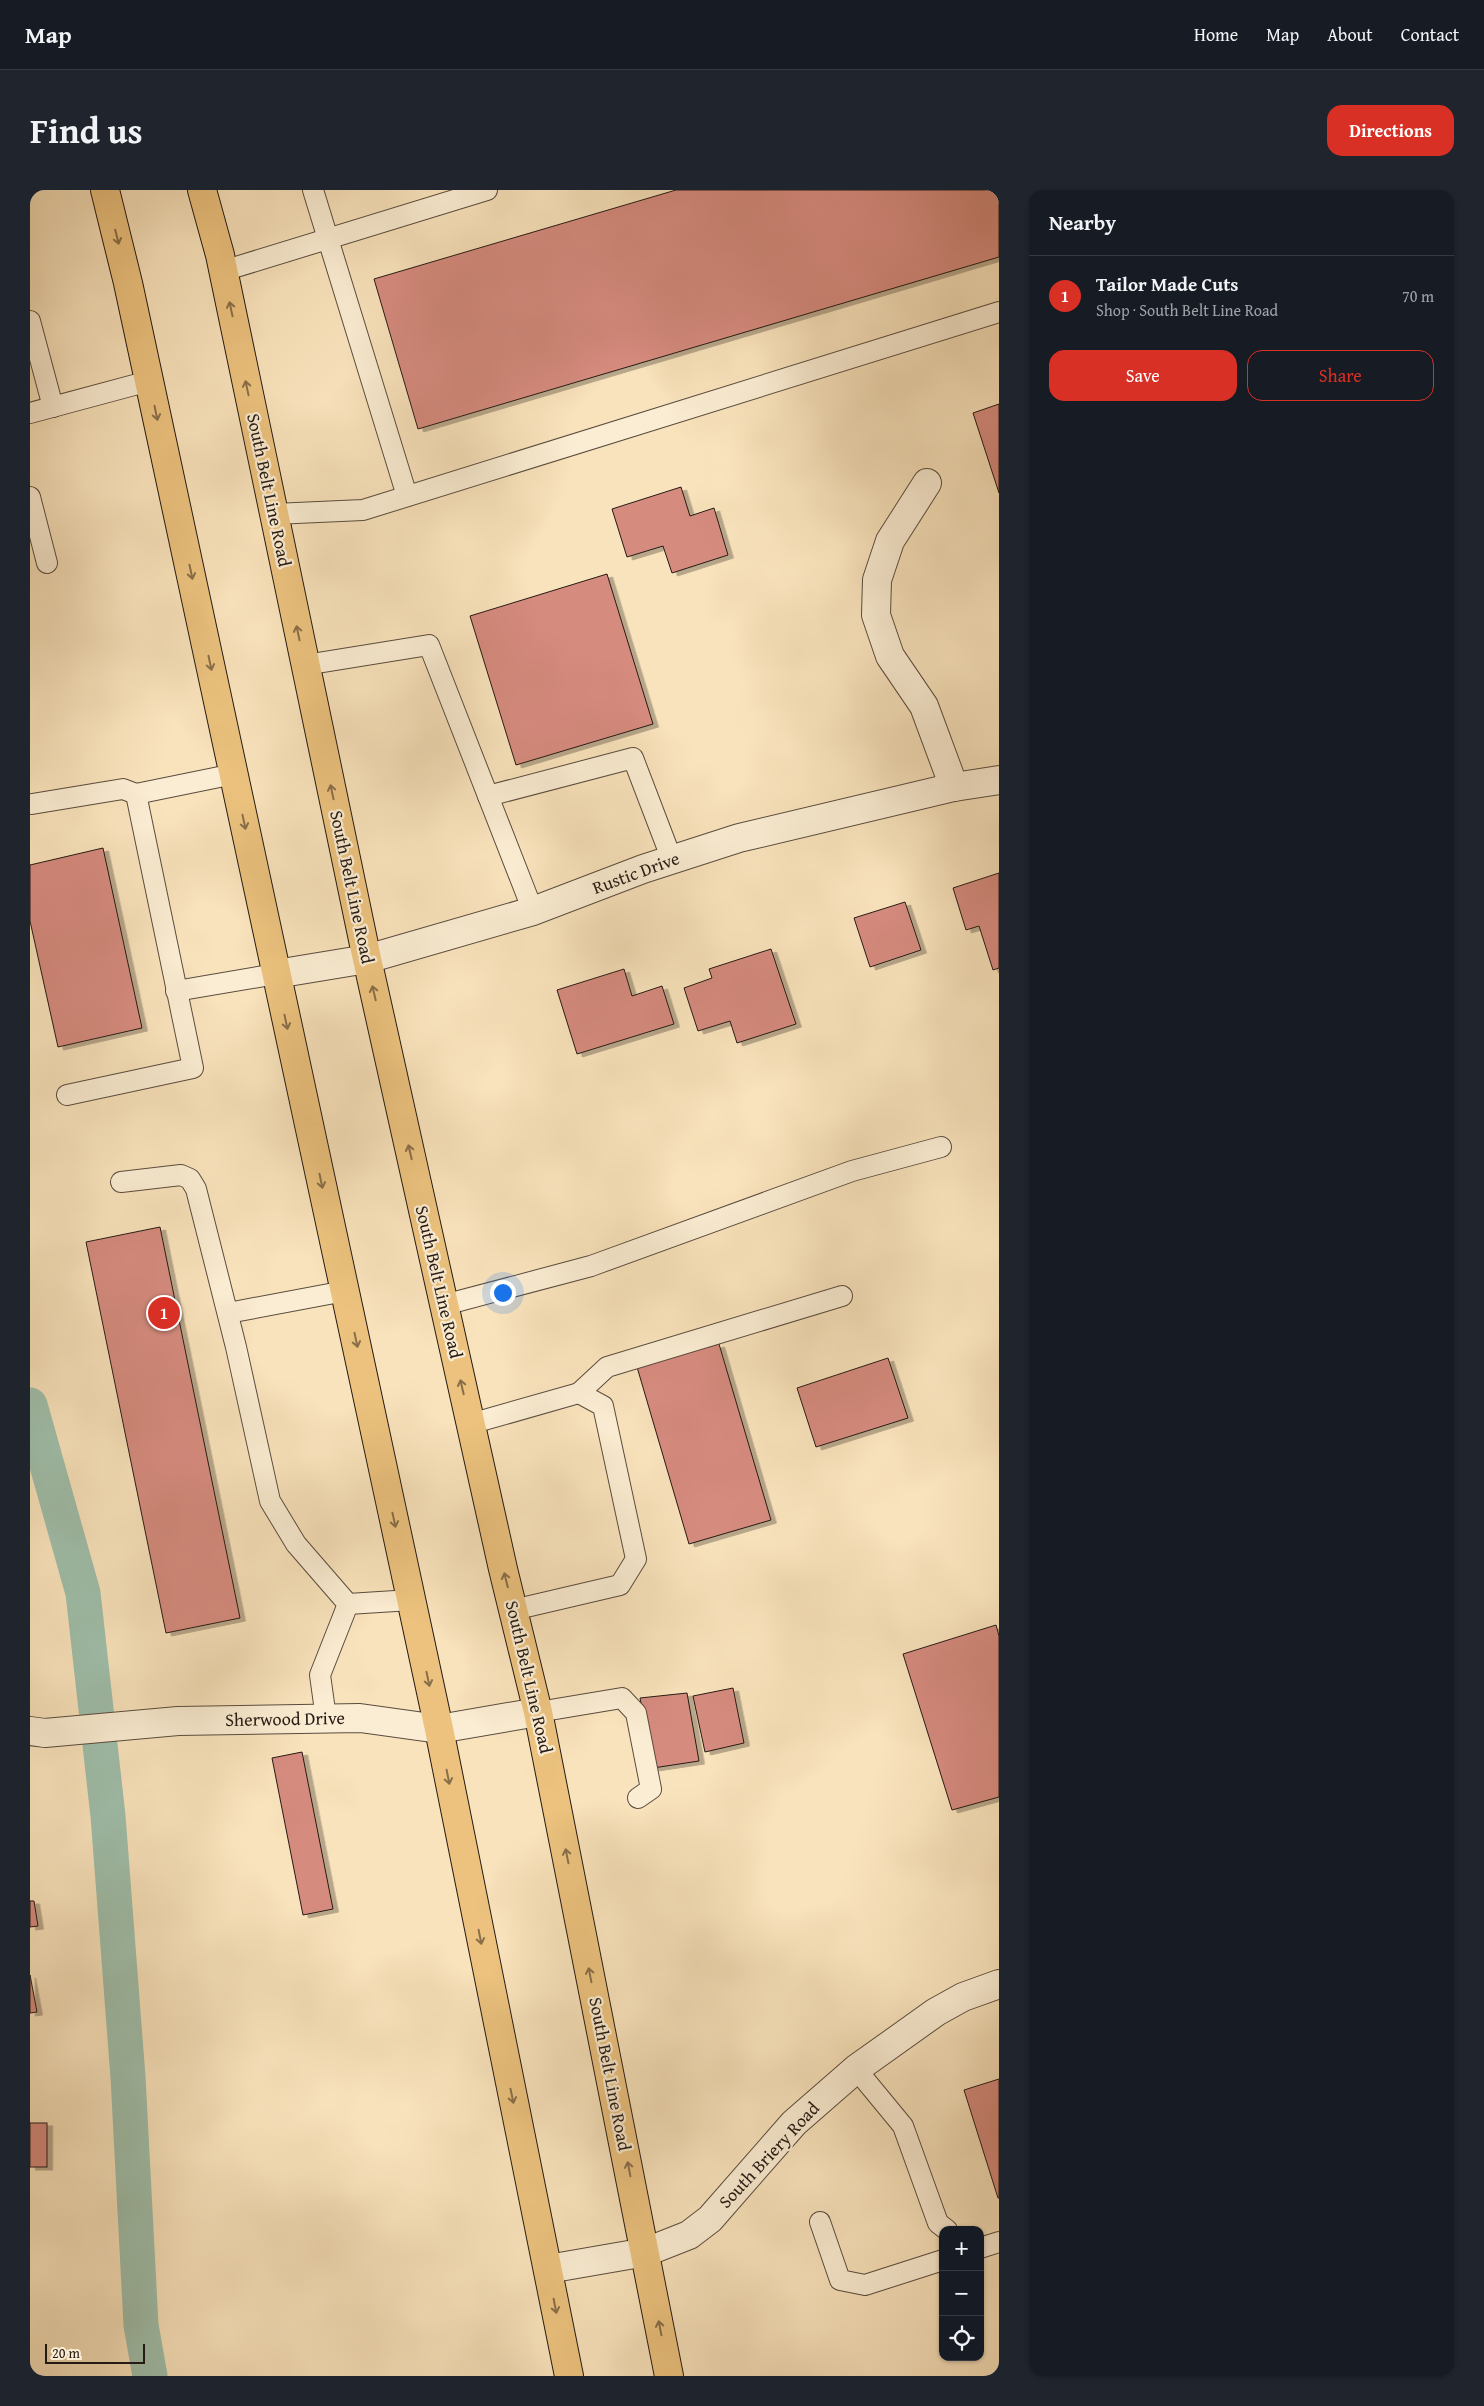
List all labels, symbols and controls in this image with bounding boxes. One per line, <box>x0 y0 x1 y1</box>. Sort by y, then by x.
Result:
text: Map <box>25 17 72 52</box>
text: Home <box>1194 21 1238 48</box>
text: Map <box>1266 21 1299 48</box>
text: About <box>1327 21 1373 48</box>
text: Contact <box>1401 21 1459 48</box>
text: Find us <box>30 105 143 156</box>
button: Directions <box>1327 105 1454 156</box>
text: Nearby <box>1049 207 1116 238</box>
one-way arrow <box>112 229 122 245</box>
text: Tailor Made Cuts <box>1096 270 1239 298</box>
text: 1 <box>1061 284 1069 308</box>
text: 70 m <box>1402 284 1434 308</box>
text: Shop · South Belt Line Road <box>1096 298 1278 322</box>
one-way arrow <box>226 302 235 318</box>
button: Save <box>1049 350 1237 401</box>
button: Share <box>1247 350 1434 401</box>
one-way arrow <box>242 380 252 396</box>
one-way arrow <box>152 404 161 420</box>
street label: South Belt Line Road <box>240 411 299 569</box>
one-way arrow <box>187 563 196 579</box>
one-way arrow <box>293 625 302 641</box>
one-way arrow <box>206 655 216 671</box>
one-way arrow <box>326 784 336 800</box>
street label: South Belt Line Road <box>323 808 382 966</box>
one-way arrow <box>240 814 249 830</box>
street label: Rustic Drive <box>588 844 683 901</box>
one-way arrow <box>369 985 379 1001</box>
one-way arrow <box>282 1014 291 1030</box>
one-way arrow <box>404 1144 414 1160</box>
one-way arrow <box>317 1172 326 1188</box>
street label: South Belt Line Road <box>409 1203 470 1361</box>
your location <box>490 1280 516 1306</box>
pin: 1 <box>148 1294 180 1332</box>
one-way arrow <box>351 1331 361 1347</box>
one-way arrow <box>457 1380 466 1396</box>
one-way arrow <box>390 1511 399 1527</box>
one-way arrow <box>501 1572 510 1588</box>
street label: South Belt Line Road <box>499 1598 560 1756</box>
one-way arrow <box>424 1670 433 1686</box>
street label: Sherwood Drive <box>225 1704 345 1733</box>
one-way arrow <box>444 1769 453 1785</box>
one-way arrow <box>561 1849 571 1865</box>
one-way arrow <box>475 1928 485 1944</box>
one-way arrow <box>585 1967 594 1983</box>
street label: South Belt Line Road <box>582 1995 639 2154</box>
one-way arrow <box>508 2087 518 2103</box>
street label: South Briery Road <box>712 2095 826 2214</box>
one-way arrow <box>624 2161 633 2177</box>
map controls <box>939 2226 984 2361</box>
button: + <box>939 2226 984 2271</box>
button: − <box>939 2271 984 2316</box>
one-way arrow <box>551 2298 561 2314</box>
button: locate <box>939 2316 984 2361</box>
one-way arrow <box>655 2320 664 2336</box>
scale bar <box>45 2341 145 2364</box>
text: 20 m <box>52 2343 80 2363</box>

